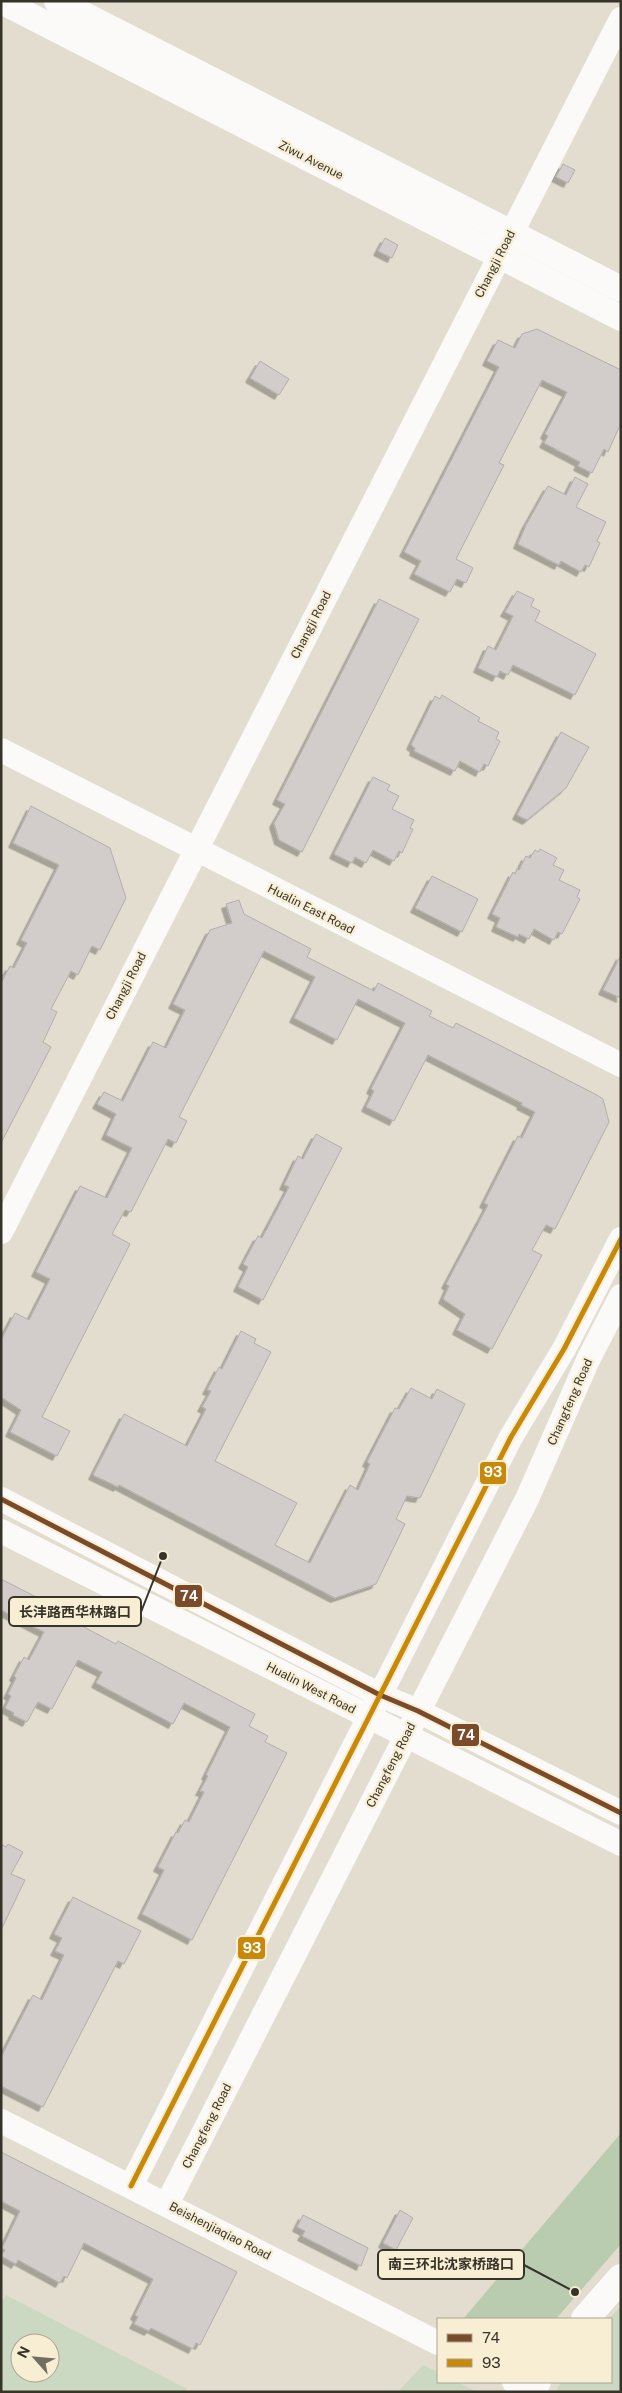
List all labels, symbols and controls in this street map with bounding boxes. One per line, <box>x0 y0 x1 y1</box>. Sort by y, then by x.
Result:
street label: Ziwu Avenue <box>276 138 346 182</box>
street label: Changji Road <box>472 228 518 300</box>
street label: Changji Road <box>288 589 334 661</box>
street label: Hualin East Road <box>265 881 357 937</box>
street label: Changji Road <box>103 950 149 1022</box>
street label: Changfeng Road <box>545 1356 595 1448</box>
line badge: 93 <box>479 1461 507 1485</box>
text: 93 <box>484 1464 502 1480</box>
line badge: 74 <box>174 1584 203 1608</box>
text: 74 <box>180 1588 198 1604</box>
callout: 长沣路西华林路口 <box>9 1597 141 1626</box>
text: 长沣路西华林路口 <box>19 1604 131 1620</box>
street label: Hualin West Road <box>264 1659 358 1717</box>
street label: Changfeng Road <box>364 1720 418 1810</box>
line badge: 74 <box>451 1723 480 1747</box>
text: 74 <box>457 1727 475 1743</box>
line badge: 93 <box>237 1936 266 1960</box>
text: 93 <box>243 1940 261 1956</box>
street label: Changfeng Road <box>180 2081 234 2171</box>
street label: Beishenjiaqiao Road <box>167 2199 273 2263</box>
callout: 南三环北沈家桥路口 <box>378 2250 524 2279</box>
text: 南三环北沈家桥路口 <box>388 2256 514 2272</box>
legend <box>437 2318 612 2383</box>
text: 74 <box>482 2329 500 2346</box>
north arrow <box>10 2333 60 2383</box>
text: N <box>14 2344 33 2361</box>
text: 93 <box>482 2354 501 2371</box>

